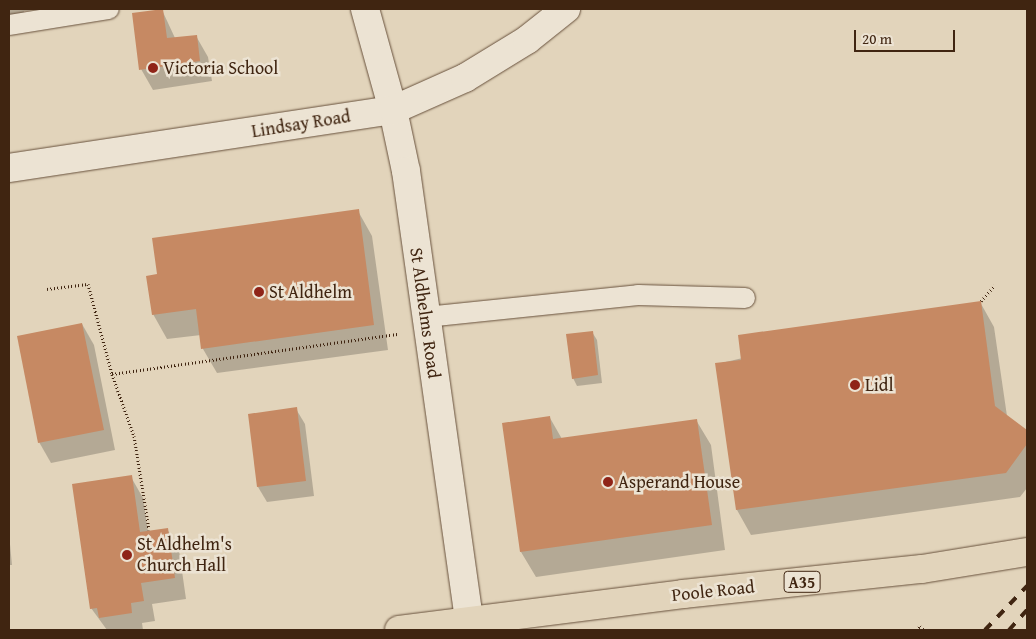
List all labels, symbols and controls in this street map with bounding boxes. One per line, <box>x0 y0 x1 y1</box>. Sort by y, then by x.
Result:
scale bar <box>856 20 957 52</box>
text: 20 m <box>862 28 892 49</box>
place label: Victoria School <box>163 57 278 79</box>
marker: Victoria School <box>147 62 159 74</box>
street label: Lindsay Road <box>250 106 352 142</box>
street label: St Aldhelms Road <box>405 246 445 380</box>
place label: St Aldhelm <box>269 281 352 303</box>
marker: St Aldhelm <box>253 286 265 298</box>
place label: Lidl <box>865 374 893 396</box>
marker: Lidl <box>849 379 861 391</box>
place label: Asperand House <box>618 471 740 493</box>
marker: Asperand House <box>602 476 614 488</box>
place label: St Aldhelm's Church Hall <box>137 534 232 576</box>
marker: St Aldhelm's Church Hall <box>121 549 133 561</box>
road number: A35 <box>783 568 821 596</box>
street label: Poole Road <box>671 576 755 606</box>

